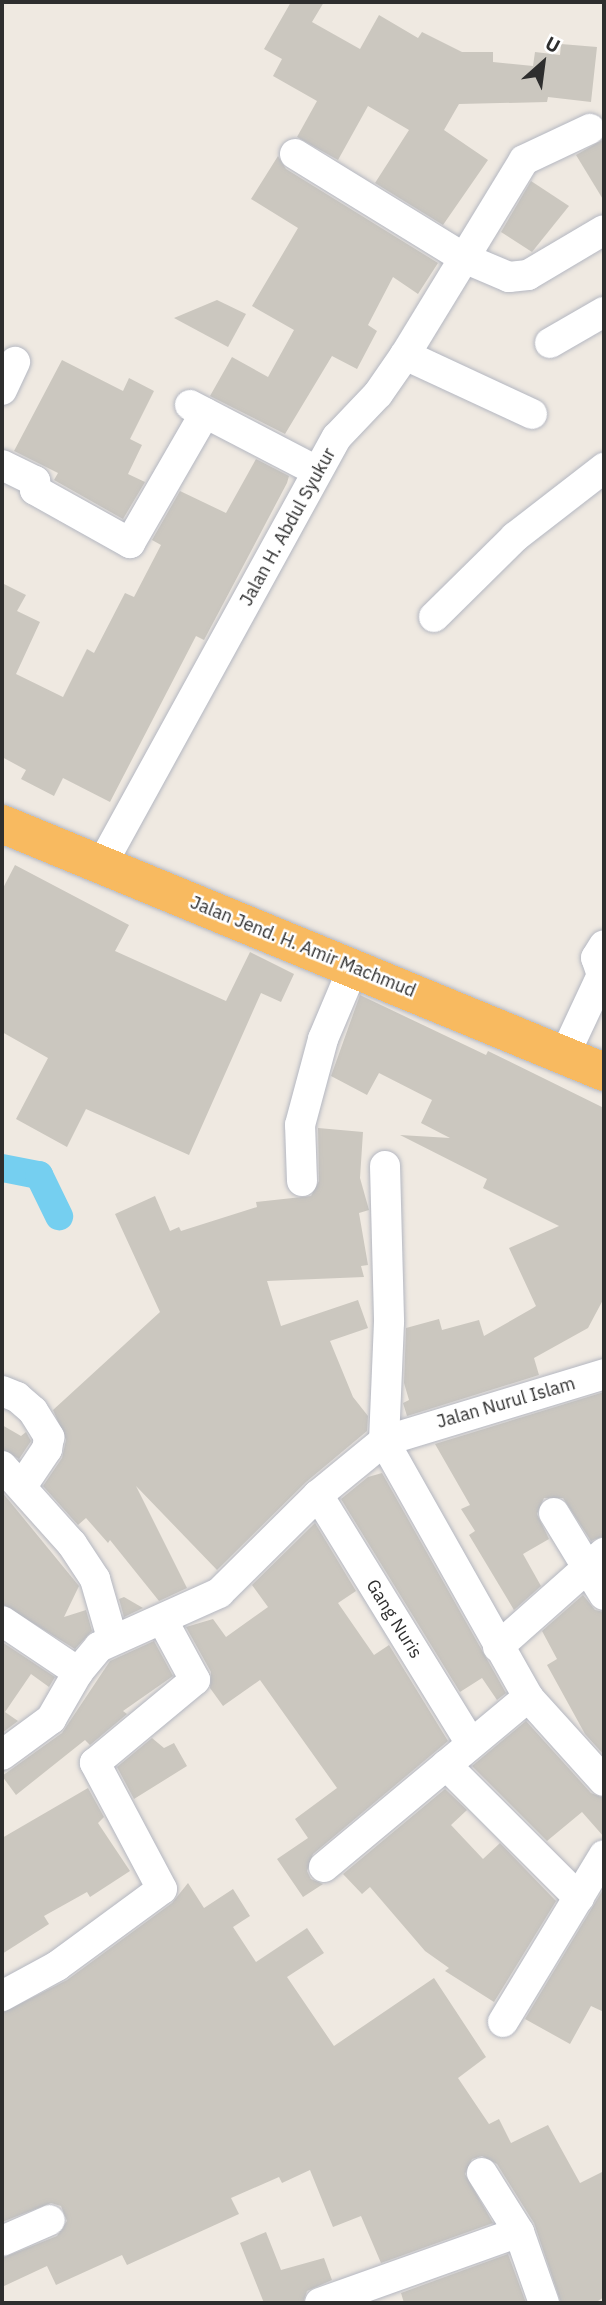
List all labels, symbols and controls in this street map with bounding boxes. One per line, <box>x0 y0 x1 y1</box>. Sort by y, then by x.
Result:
north arrow <box>508 28 578 98</box>
text: U <box>541 31 564 58</box>
street label: Jalan H. Abdul Syukur <box>236 444 340 610</box>
street label: Jalan Jend. H. Amir Machmud <box>187 892 419 1002</box>
street label: Jalan Nurul Islam <box>434 1373 578 1433</box>
street label: Gang Nuris <box>361 1576 427 1662</box>

